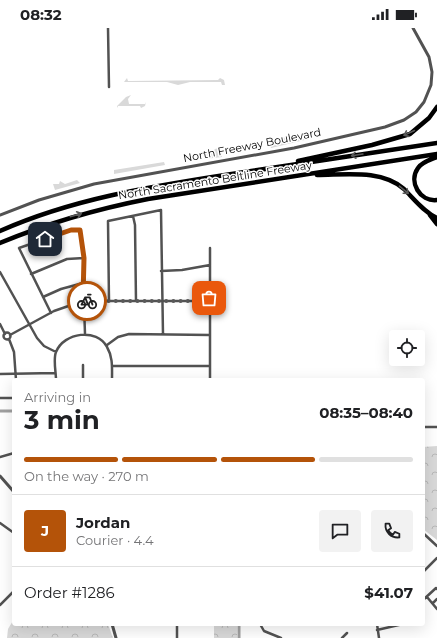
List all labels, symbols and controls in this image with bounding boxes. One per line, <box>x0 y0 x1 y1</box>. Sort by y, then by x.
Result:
text: 08:32 <box>20 5 62 24</box>
street label: North Freeway Boulevard <box>182 125 322 165</box>
one-way arrow <box>403 130 415 137</box>
one-way arrow <box>351 151 364 159</box>
street label: North Sacramento Beltline Freeway <box>117 158 313 202</box>
one-way arrow <box>399 185 409 194</box>
one-way arrow <box>69 211 82 219</box>
pin <box>28 222 62 256</box>
icon: home <box>34 228 56 250</box>
courier <box>67 281 107 321</box>
pin <box>192 281 226 315</box>
icon: bag <box>198 287 220 309</box>
icon: bike <box>76 290 98 312</box>
map controls <box>389 330 425 366</box>
button: locate <box>389 330 425 366</box>
text: Arriving in <box>24 389 91 405</box>
text: 08:35–08:40 <box>319 403 413 422</box>
text: 3 min <box>24 404 100 436</box>
text: On the way · 270 m <box>24 468 149 484</box>
button: chat <box>319 510 361 552</box>
button: phone <box>371 510 413 552</box>
text: Jordan <box>76 513 130 532</box>
text: J <box>41 521 49 540</box>
text: Courier · 4.4 <box>76 532 154 548</box>
text: Order #1286 <box>24 583 115 602</box>
text: $41.07 <box>364 583 413 602</box>

